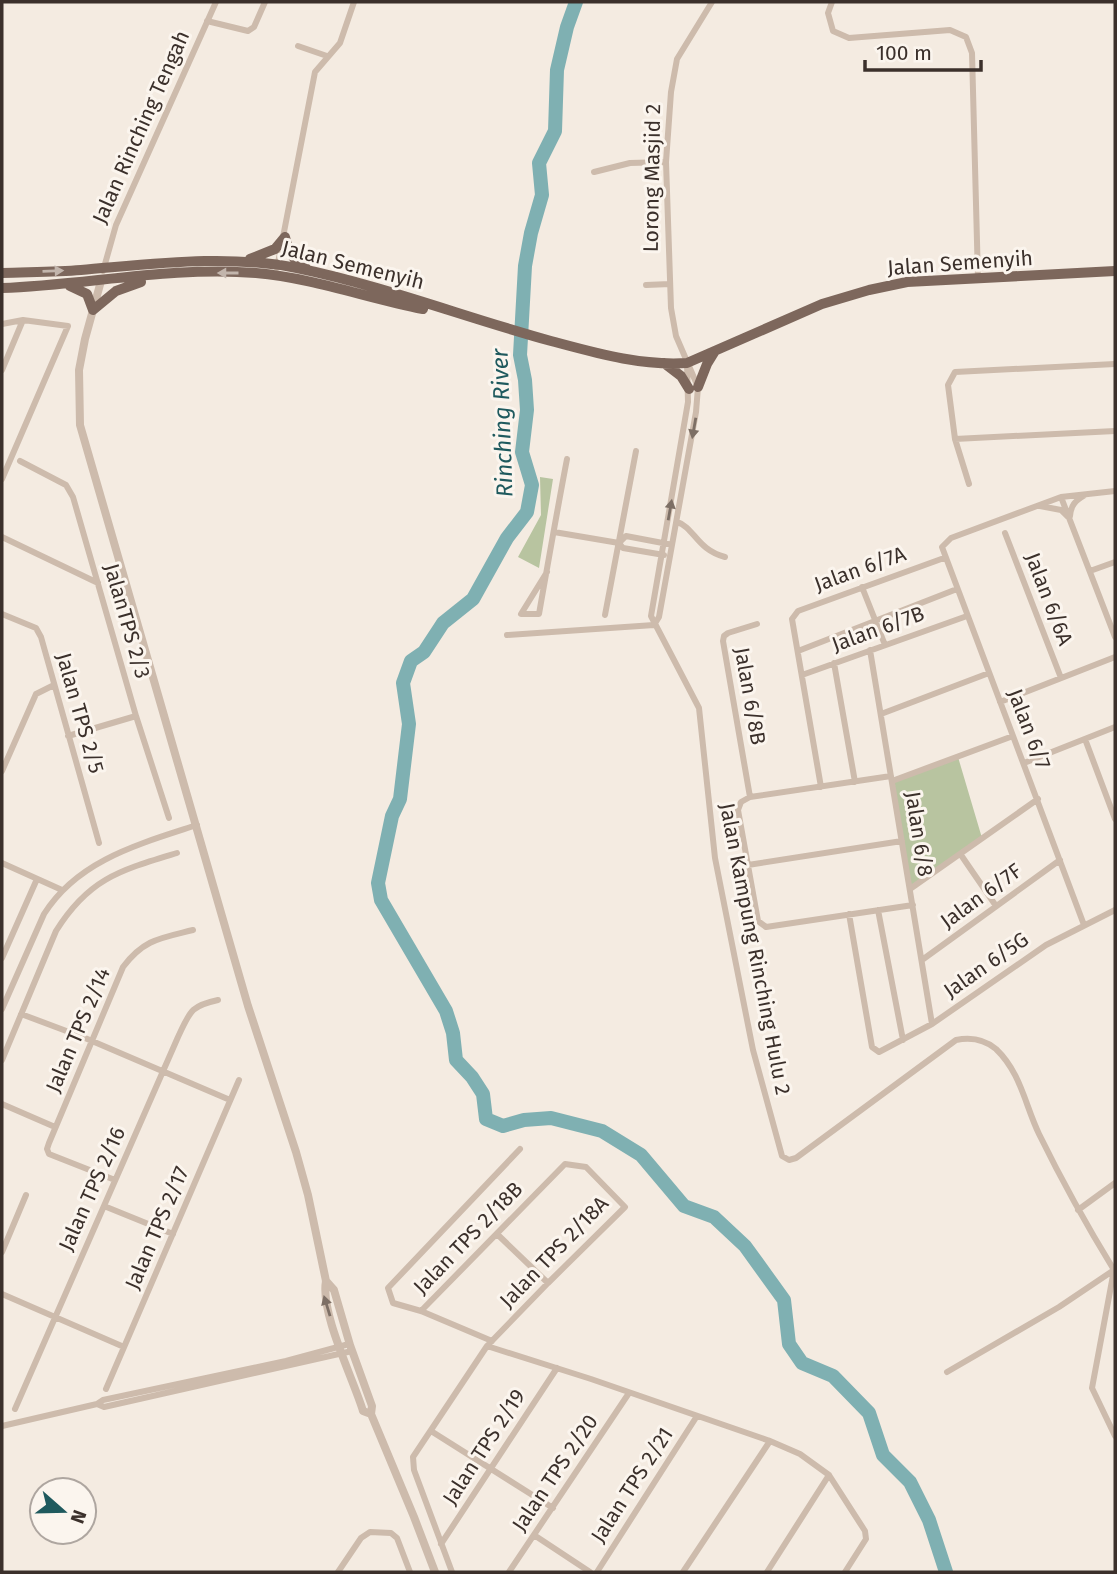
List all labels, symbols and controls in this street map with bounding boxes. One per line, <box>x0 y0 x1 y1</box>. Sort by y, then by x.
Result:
street label: Jalan Rinching Tengah <box>87 26 195 228</box>
scale bar <box>865 28 981 72</box>
text: 100 m <box>876 40 932 66</box>
street label: Lorong Masjid 2 <box>638 104 666 252</box>
street label: Jalan Semenyih <box>279 235 427 295</box>
street label: Jalan Semenyih <box>886 245 1034 281</box>
one-way arrow <box>42 265 64 276</box>
one-way arrow <box>217 267 239 279</box>
water label: Rinching River <box>485 347 519 498</box>
one-way arrow <box>688 417 699 439</box>
one-way arrow <box>665 499 676 521</box>
street label: Jalan 6/7A <box>811 540 909 598</box>
street label: Jalan 6/6A <box>1019 549 1079 649</box>
street label: JalanTPS 2/3 <box>98 561 156 681</box>
street label: Jalan 6/7B <box>828 600 928 658</box>
street label: Jalan 6/8B <box>729 645 771 747</box>
street label: Jalan TPS 2/5 <box>50 650 110 776</box>
street label: Jalan 6/7 <box>1002 685 1056 773</box>
street label: Jalan 6/8 <box>899 790 939 878</box>
street label: Jalan Kampung Rinching Hulu 2 <box>714 801 796 1097</box>
street label: Jalan 6/7F <box>935 858 1027 934</box>
street label: Jalan 6/5G <box>938 926 1034 1004</box>
street label: Jalan TPS 2/14 <box>40 964 116 1096</box>
street label: Jalan TPS 2/16 <box>53 1123 131 1255</box>
street label: Jalan TPS 2/17 <box>119 1163 195 1293</box>
street label: Jalan TPS 2/18B <box>408 1176 528 1300</box>
street label: Jalan TPS 2/18A <box>494 1191 614 1313</box>
one-way arrow <box>322 1295 332 1316</box>
street label: Jalan TPS 2/19 <box>437 1384 531 1510</box>
street label: Jalan TPS 2/20 <box>506 1410 604 1536</box>
street label: Jalan TPS 2/21 <box>585 1423 679 1547</box>
north arrow <box>28 1476 98 1546</box>
text: N <box>66 1507 91 1527</box>

